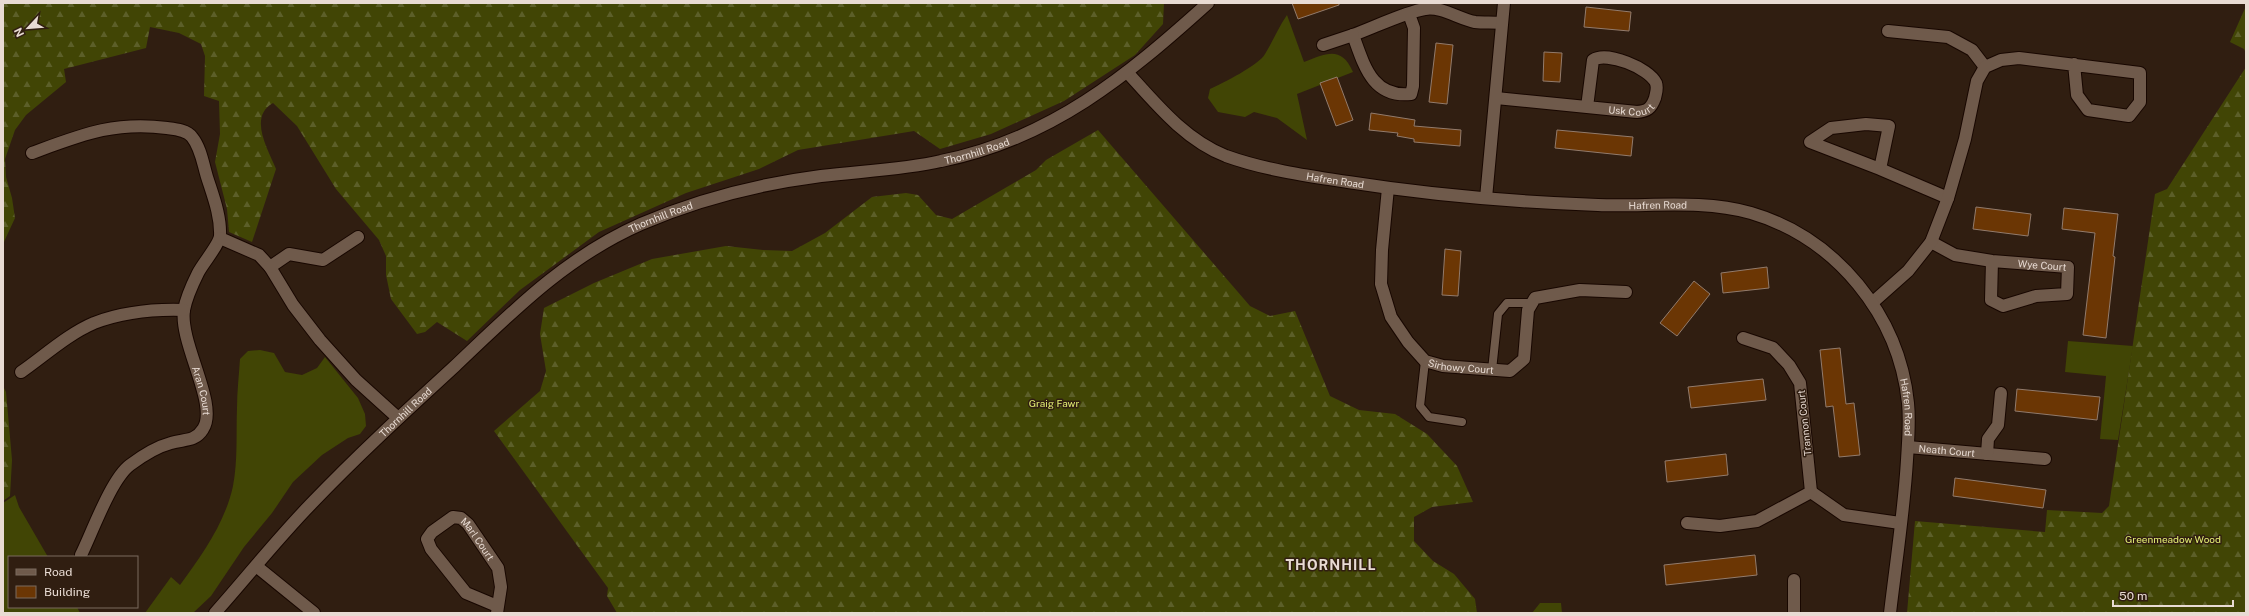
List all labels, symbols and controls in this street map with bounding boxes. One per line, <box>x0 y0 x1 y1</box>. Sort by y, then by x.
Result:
north arrow <box>8 8 48 48</box>
text: N <box>12 26 26 39</box>
street label: Usk Court <box>1608 101 1657 118</box>
street label: Thornhill Road <box>943 135 1011 166</box>
street label: Hafren Road <box>1305 170 1365 190</box>
street label: Hafren Road <box>1628 198 1687 211</box>
street label: Thornhill Road <box>627 199 694 235</box>
street label: Wye Court <box>2017 257 2067 273</box>
street label: Sirhowy Court <box>1427 356 1494 376</box>
street label: Aran Court <box>190 364 213 416</box>
street label: Hafren Road <box>1898 377 1915 437</box>
street label: Thornhill Road <box>377 385 434 439</box>
street label: Trannon Court <box>1795 389 1813 457</box>
park label: Graig Fawr <box>1029 397 1079 409</box>
street label: Neath Court <box>1918 442 1976 459</box>
street label: Marl Court <box>459 515 497 563</box>
park label: Greenmeadow Wood <box>2125 533 2221 545</box>
legend <box>8 556 138 608</box>
district label: THORNHILL <box>1286 557 1377 573</box>
text: Road <box>44 565 72 579</box>
scale bar <box>2113 582 2233 608</box>
text: Building <box>44 585 90 599</box>
text: 50 m <box>2119 589 2147 603</box>

